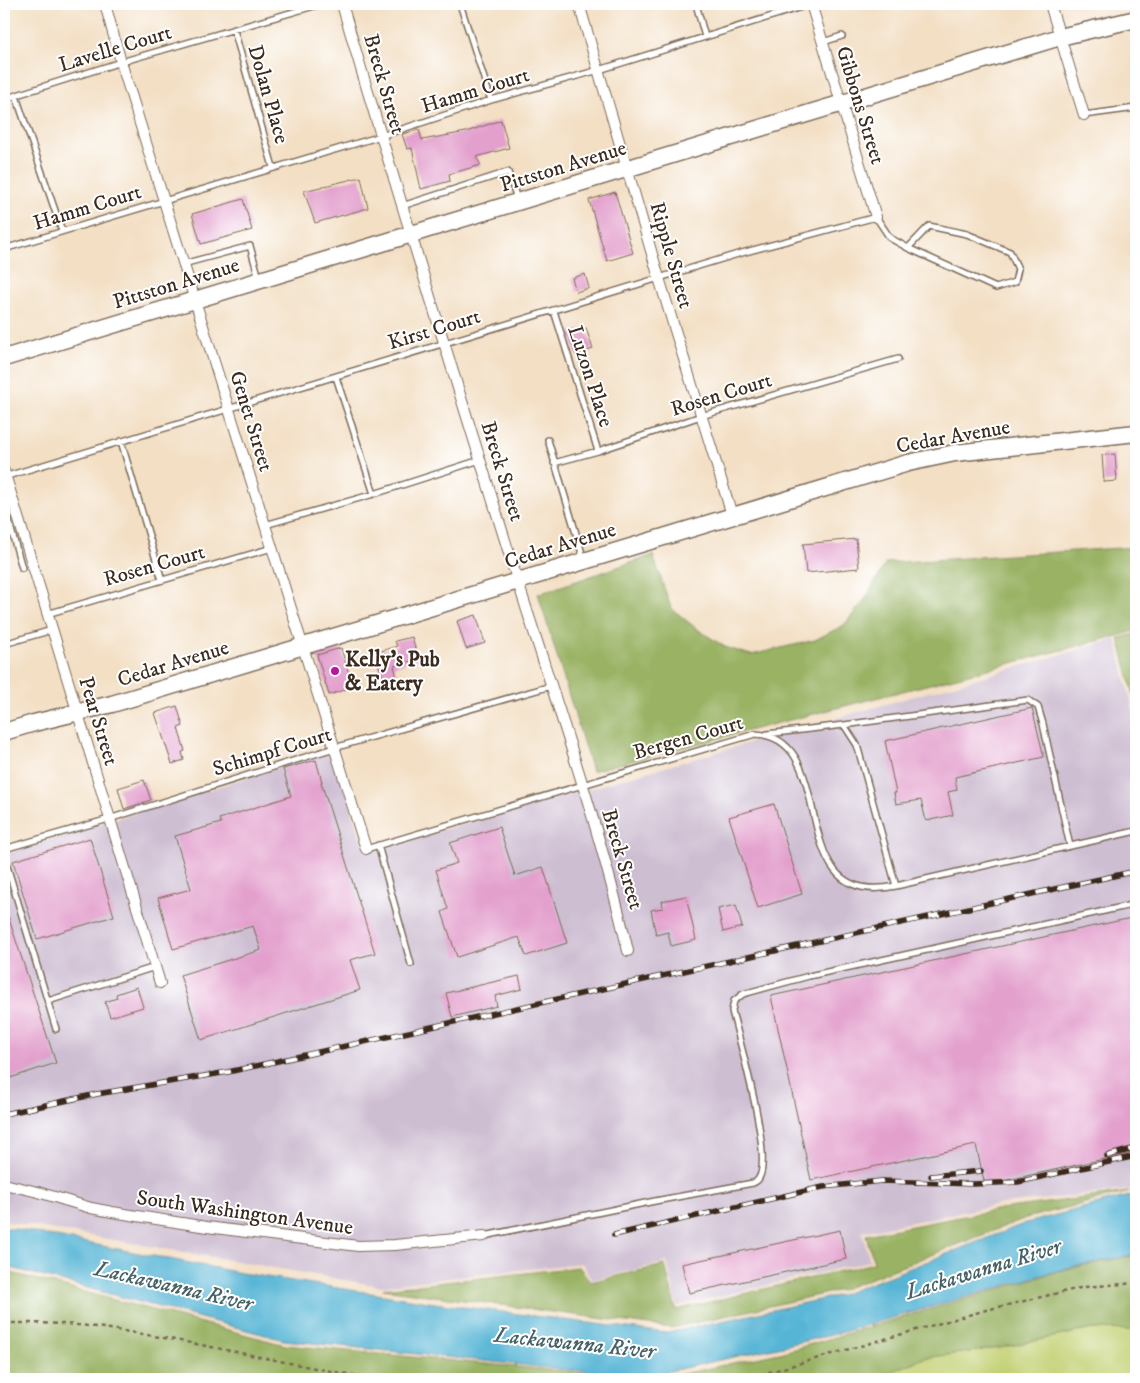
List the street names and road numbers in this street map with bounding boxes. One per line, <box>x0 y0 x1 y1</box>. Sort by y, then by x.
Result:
street label: Lavelle Court <box>56 19 175 78</box>
street label: Breck Street <box>357 31 411 138</box>
street label: Dolan Place <box>242 42 295 147</box>
street label: Gibbons Street <box>830 43 890 168</box>
street label: Hamm Court <box>418 62 533 120</box>
street label: Pittston Avenue <box>497 135 630 199</box>
street label: Hamm Court <box>30 179 145 237</box>
street label: Ripple Street <box>643 199 699 312</box>
street label: Pittston Avenue <box>110 252 243 316</box>
street label: Kirst Court <box>385 304 484 356</box>
street label: Luzon Place <box>561 322 619 431</box>
street label: Rosen Court <box>668 367 775 423</box>
street label: Genet Street <box>223 368 279 475</box>
street label: Cedar Avenue <box>894 414 1012 460</box>
street label: Breck Street <box>475 418 530 525</box>
street label: Cedar Avenue <box>502 517 619 575</box>
street label: Rosen Court <box>101 539 208 593</box>
street label: Cedar Avenue <box>115 635 232 693</box>
street label: Pear Street <box>72 674 124 769</box>
street label: Bergen Court <box>630 710 746 766</box>
street label: Schimpf Court <box>210 721 335 782</box>
street label: Breck Street <box>595 806 649 913</box>
street label: South Washington Avenue <box>135 1185 355 1241</box>

